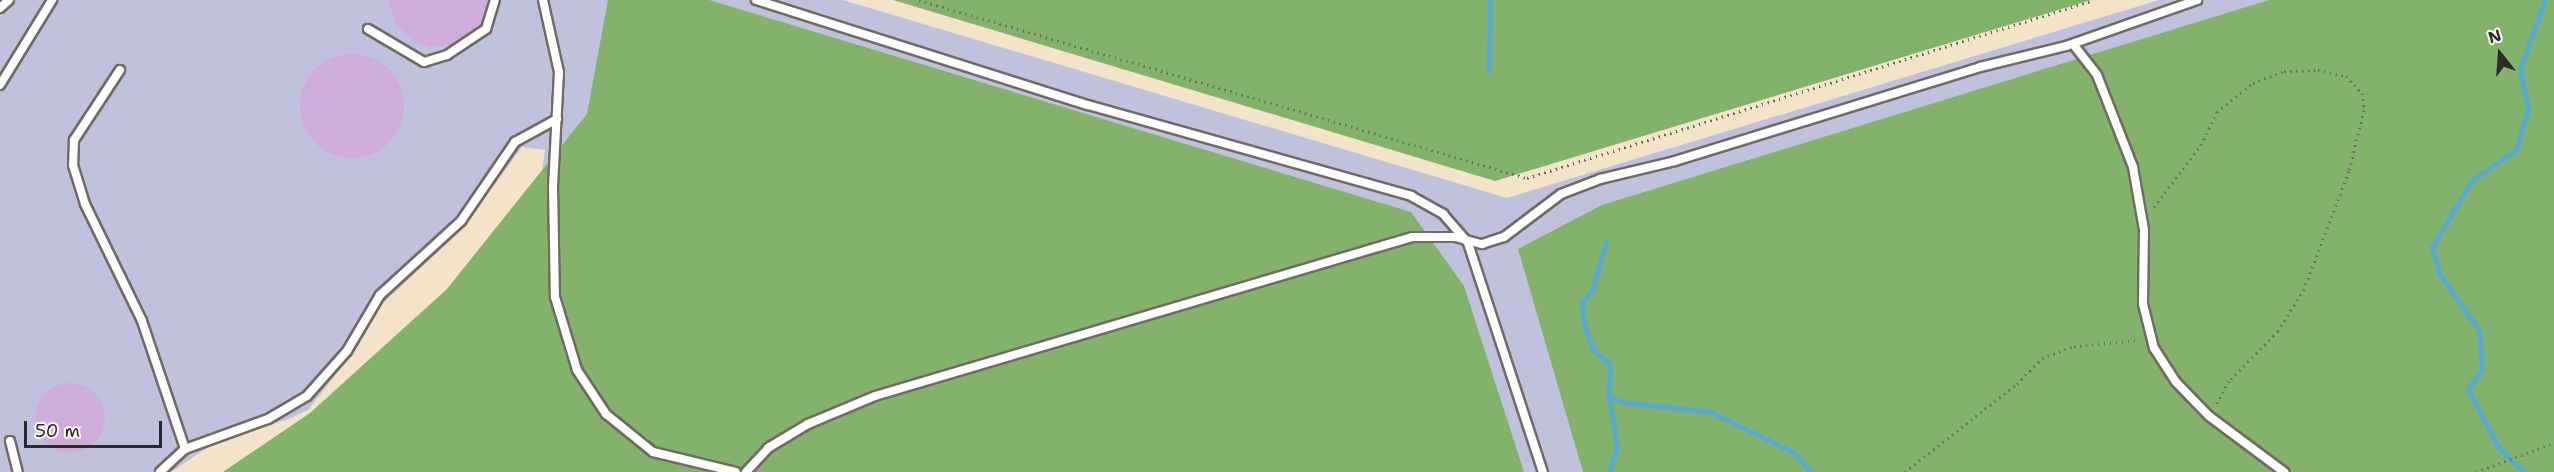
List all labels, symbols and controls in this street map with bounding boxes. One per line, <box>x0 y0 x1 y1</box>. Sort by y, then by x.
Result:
north arrow <box>2470 24 2530 84</box>
text: N <box>2485 24 2504 48</box>
scale bar <box>27 409 165 447</box>
text: 50 m <box>35 419 80 443</box>

